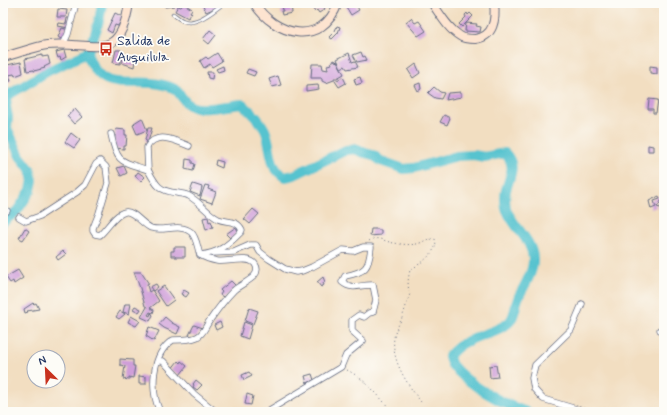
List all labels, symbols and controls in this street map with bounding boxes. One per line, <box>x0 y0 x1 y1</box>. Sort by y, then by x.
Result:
place label: Salida de Auquilula <box>117 32 170 66</box>
bus stop icon: Salida de Auquilula <box>98 41 114 57</box>
north arrow <box>26 349 66 389</box>
text: N <box>36 353 49 369</box>

